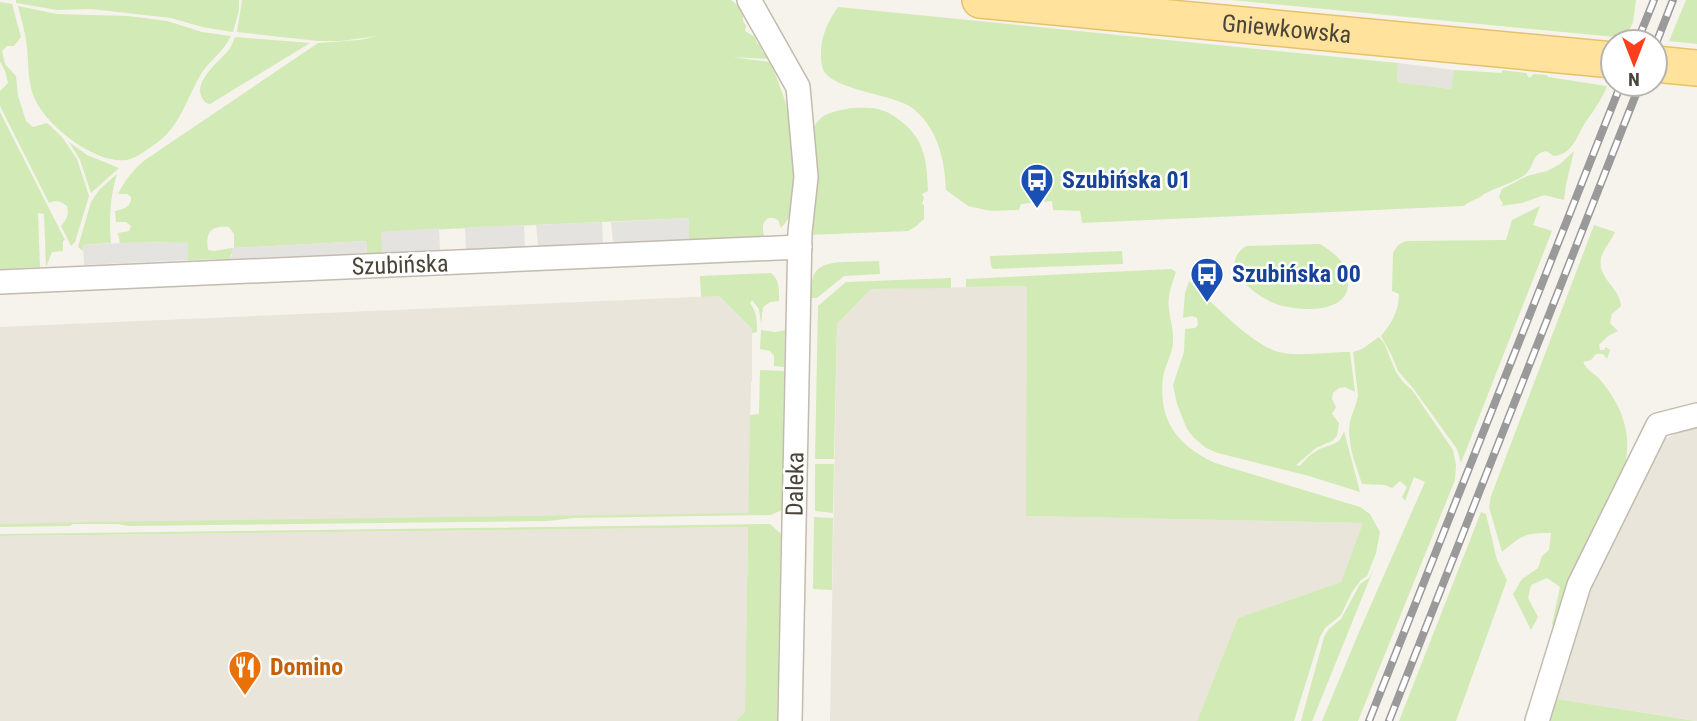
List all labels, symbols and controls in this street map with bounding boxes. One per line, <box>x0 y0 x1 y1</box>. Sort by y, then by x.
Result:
street label: Gniewkowska <box>1221 9 1353 49</box>
north arrow <box>1599 28 1669 98</box>
text: N <box>1628 68 1640 91</box>
bus stop icon: Szubińska 01 <box>1018 161 1056 210</box>
place label: Szubińska 01 <box>1062 166 1191 194</box>
street label: Szubińska <box>351 249 449 281</box>
bus stop icon: Szubińska 00 <box>1188 255 1226 304</box>
place label: Szubińska 00 <box>1232 260 1361 288</box>
street label: Daleka <box>780 452 810 516</box>
restaurant icon: Domino <box>226 648 264 697</box>
place label: Domino <box>270 653 343 681</box>

